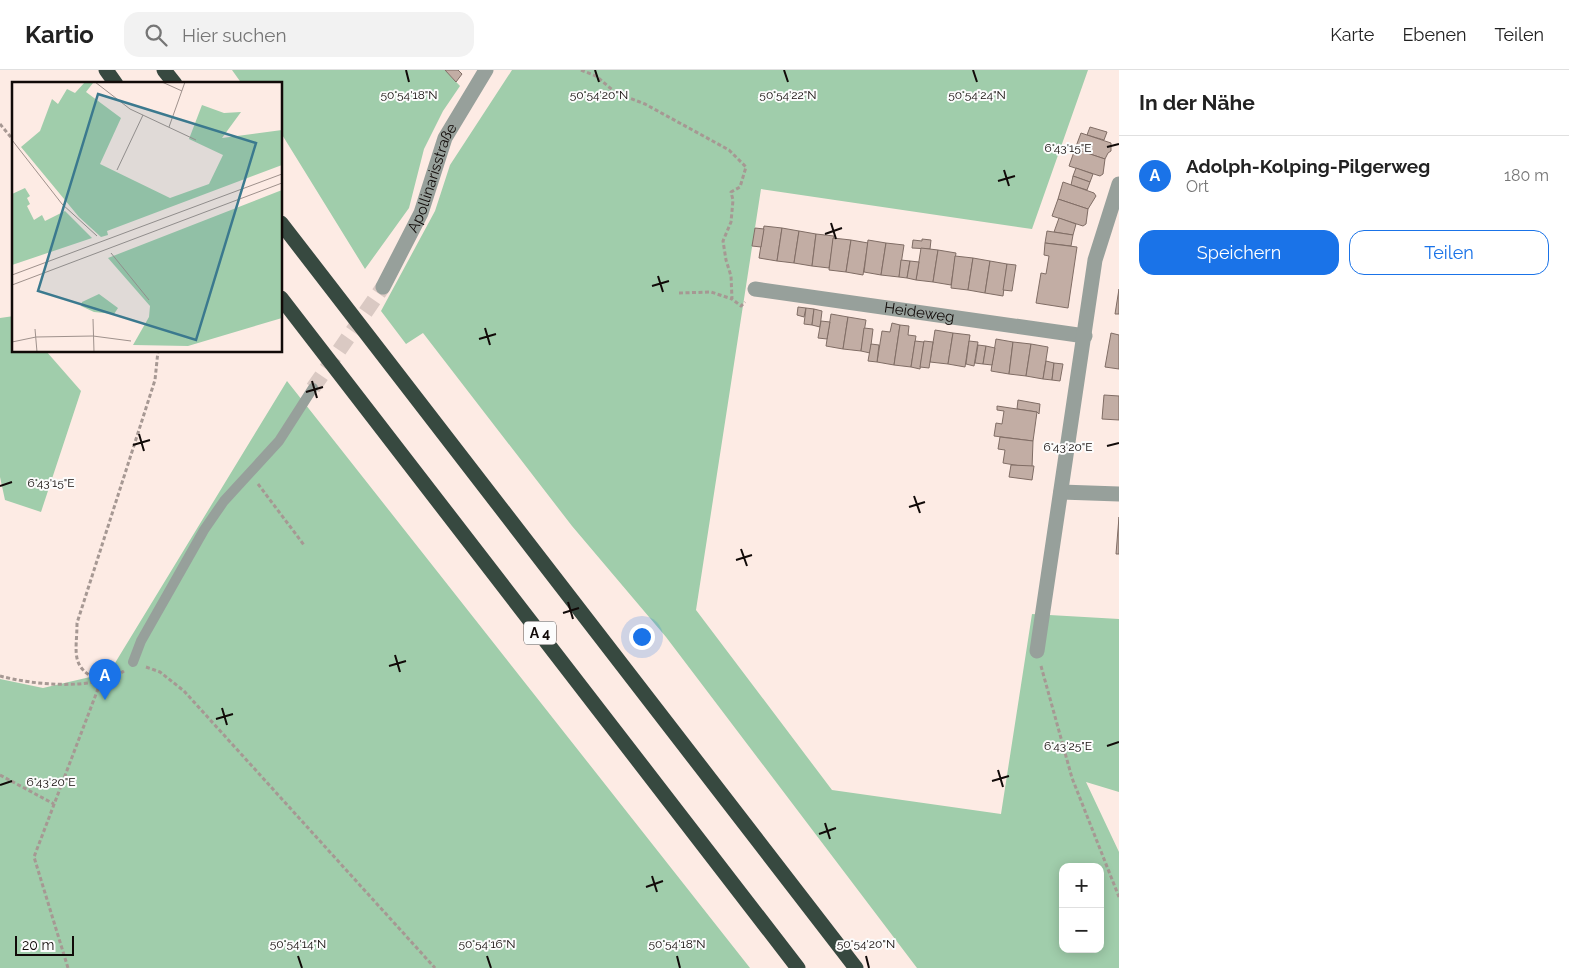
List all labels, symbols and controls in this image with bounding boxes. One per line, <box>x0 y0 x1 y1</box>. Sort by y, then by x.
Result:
search box <box>124 12 474 57</box>
text: Kartio <box>25 20 94 49</box>
icon: search <box>142 21 170 49</box>
text: Hier suchen <box>182 24 287 46</box>
text: Karte <box>1330 24 1374 45</box>
text: Ebenen <box>1402 24 1467 45</box>
text: Teilen <box>1495 24 1544 45</box>
inset map <box>12 82 282 352</box>
text: 50°54'18"N <box>380 88 438 102</box>
text: 50°54'20"N <box>570 88 628 102</box>
text: 50°54'22"N <box>759 88 817 102</box>
text: 50°54'24"N <box>948 88 1006 102</box>
text: In der Nähe <box>1139 90 1255 115</box>
street label: Apollinarisstraße <box>403 120 461 236</box>
text: 6°43'15"E <box>1044 141 1092 155</box>
text: Adolph-Kolping-Pilgerweg <box>1186 155 1430 177</box>
text: A <box>1150 166 1160 185</box>
text: 180 m <box>1504 166 1549 185</box>
text: Ort <box>1186 177 1209 196</box>
button: Speichern <box>1139 230 1339 275</box>
button: Teilen <box>1349 230 1549 275</box>
street label: Heideweg <box>883 298 956 326</box>
text: 6°43'20"E <box>1044 440 1093 454</box>
text: 6°43'15"E <box>27 476 75 490</box>
road number: A 4 <box>524 622 556 644</box>
your location <box>629 624 655 650</box>
pin: A <box>89 659 121 700</box>
text: 6°43'25"E <box>1044 739 1092 753</box>
text: 6°43'20"E <box>27 775 76 789</box>
map controls <box>1059 863 1104 953</box>
button: + <box>1059 863 1104 908</box>
button: − <box>1059 908 1104 953</box>
scale bar <box>15 933 74 956</box>
text: 20 m <box>22 937 54 953</box>
text: 50°54'14"N <box>270 937 326 951</box>
text: 50°54'16"N <box>458 937 516 951</box>
text: 50°54'18"N <box>648 937 706 951</box>
text: 50°54'20"N <box>837 937 895 951</box>

